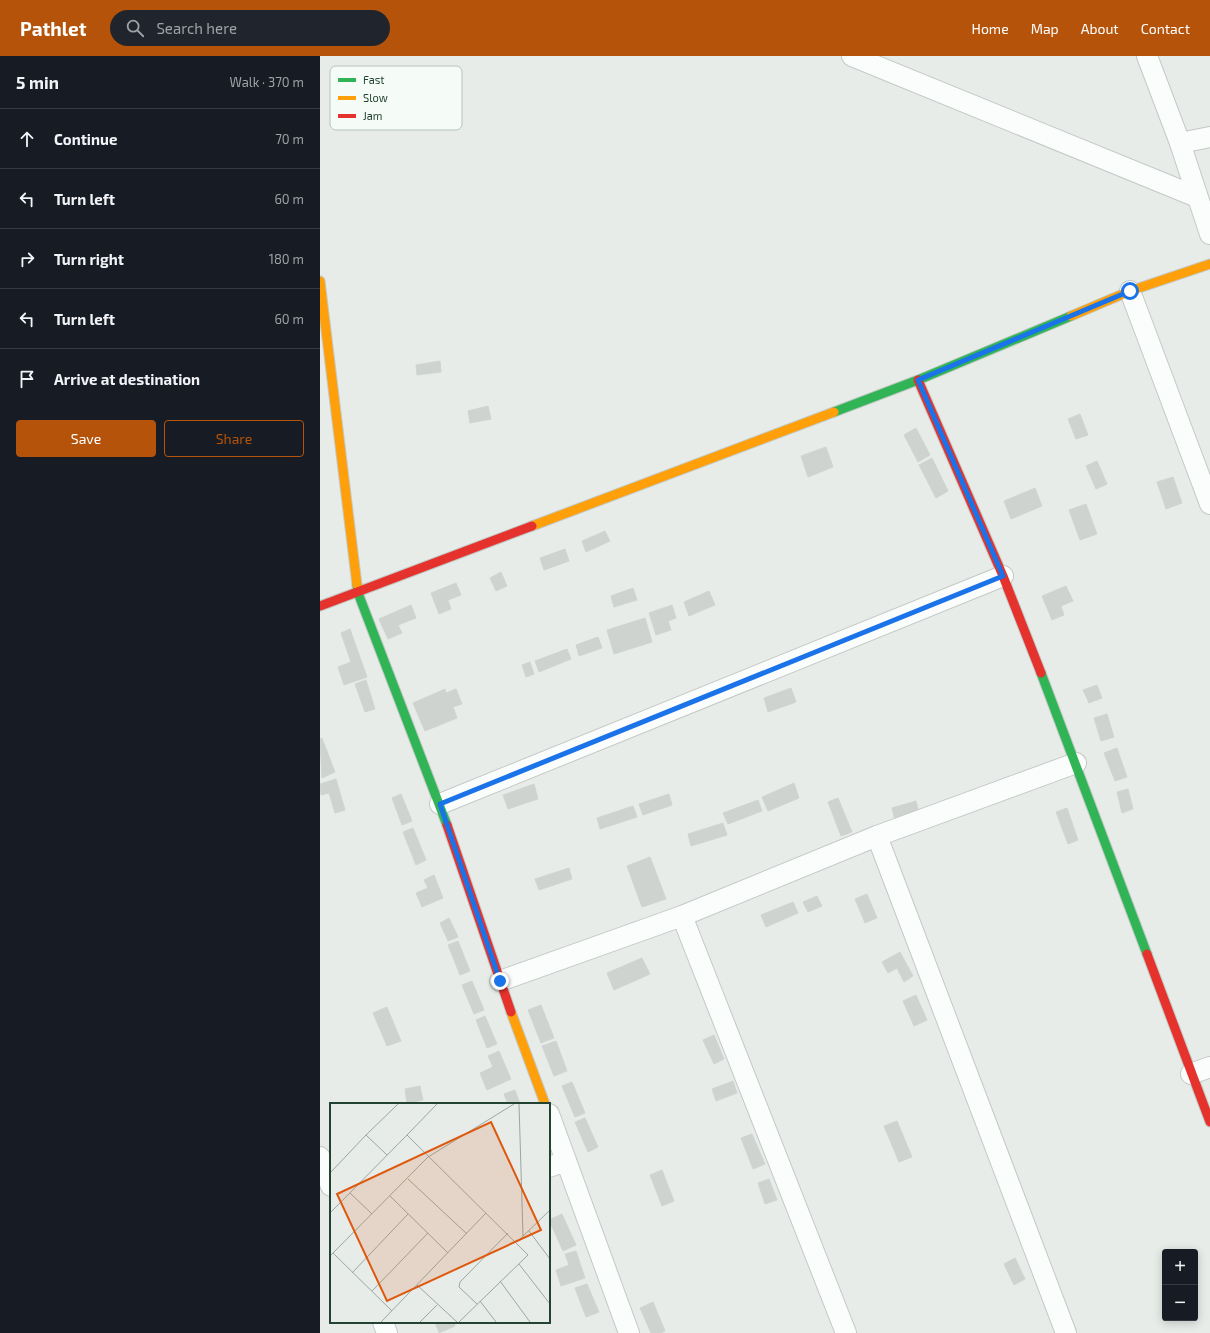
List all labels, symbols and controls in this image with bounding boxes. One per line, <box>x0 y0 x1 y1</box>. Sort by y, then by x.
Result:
search box <box>110 10 390 46</box>
text: Pathlet <box>20 17 86 40</box>
icon: search <box>124 17 146 39</box>
text: Search here <box>156 19 237 37</box>
text: Home <box>972 20 1009 37</box>
text: Map <box>1031 20 1059 37</box>
text: About <box>1081 20 1119 37</box>
text: Contact <box>1141 20 1190 37</box>
legend <box>330 66 462 130</box>
text: 5 min <box>16 72 59 92</box>
text: Fast <box>363 73 385 86</box>
text: Walk · 370 m <box>229 74 304 90</box>
text: Slow <box>363 91 388 104</box>
text: Jam <box>363 109 382 122</box>
icon: ahead <box>16 128 38 150</box>
text: Continue <box>54 130 117 148</box>
text: 70 m <box>275 131 304 147</box>
icon: left <box>16 188 38 210</box>
text: Turn left <box>54 190 115 208</box>
text: 60 m <box>274 191 304 207</box>
icon: right <box>16 248 38 270</box>
text: Turn right <box>54 250 124 268</box>
text: 180 m <box>269 251 304 267</box>
route start <box>1121 282 1139 300</box>
icon: left <box>16 308 38 330</box>
text: Turn left <box>54 310 115 328</box>
text: 60 m <box>274 311 304 327</box>
icon: arrive <box>16 368 38 390</box>
text: Arrive at destination <box>54 370 200 388</box>
button: Save <box>16 420 156 457</box>
button: Share <box>164 420 304 457</box>
route end <box>491 972 509 990</box>
inset map <box>330 1103 550 1323</box>
map controls <box>1162 1249 1198 1321</box>
button: + <box>1162 1249 1198 1285</box>
button: − <box>1162 1285 1198 1321</box>

